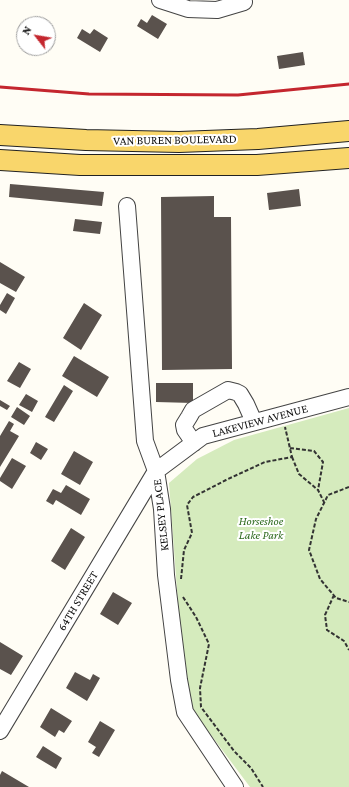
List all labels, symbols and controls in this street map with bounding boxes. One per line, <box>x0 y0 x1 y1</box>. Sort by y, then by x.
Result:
north arrow <box>16 16 56 56</box>
text: N <box>19 24 34 37</box>
street label: VAN BUREN BOULEVARD <box>113 132 237 148</box>
street label: LAKEVIEW AVENUE <box>211 401 309 441</box>
street label: KELSEY PLACE <box>150 478 172 552</box>
park label: Horseshoe Lake Park <box>239 514 283 542</box>
street label: 64TH STREET <box>55 569 101 633</box>

